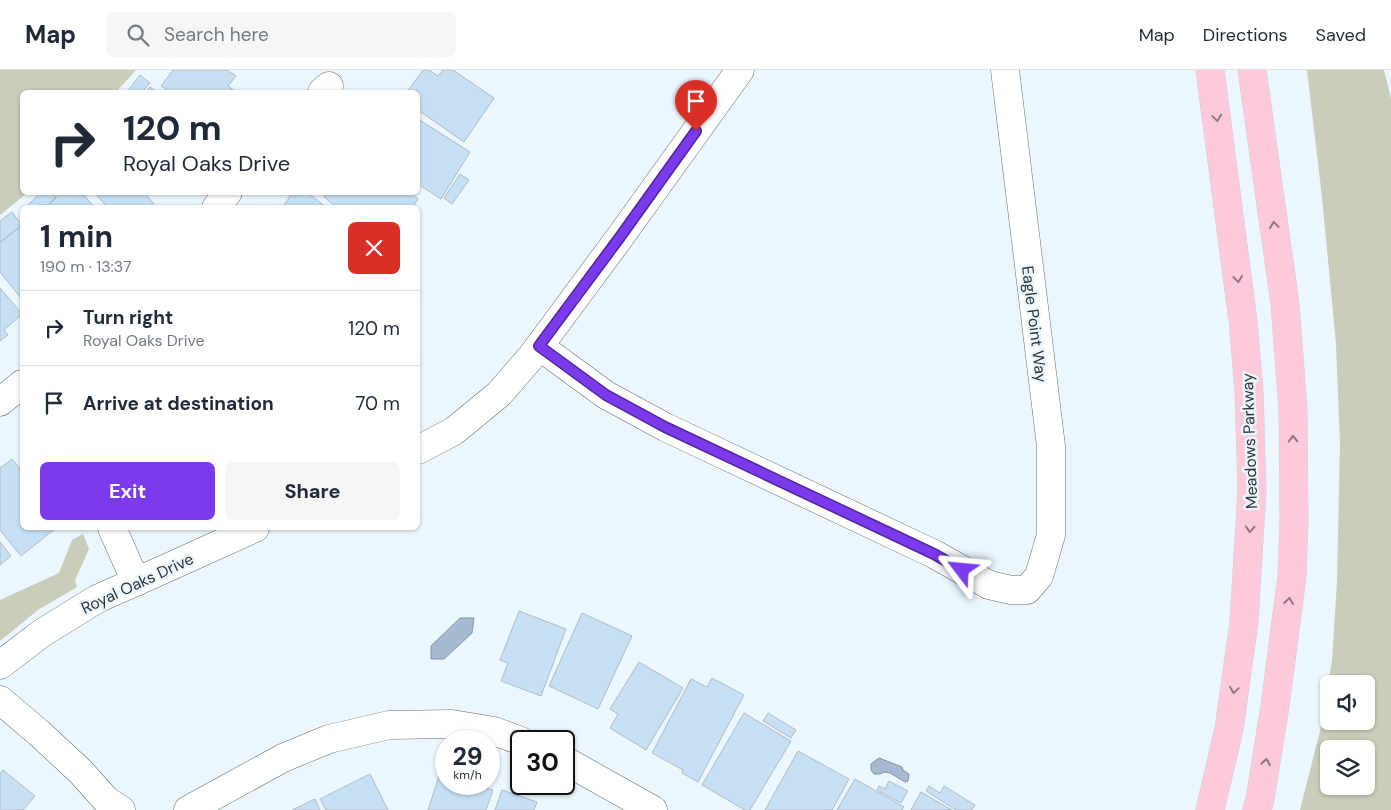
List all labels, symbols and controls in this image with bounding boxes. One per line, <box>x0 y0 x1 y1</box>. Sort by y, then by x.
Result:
search box <box>106 12 456 57</box>
text: Map <box>25 19 76 50</box>
icon: search <box>124 21 152 49</box>
text: Search here <box>164 22 269 47</box>
text: Map <box>1139 23 1175 47</box>
text: Directions <box>1203 23 1288 47</box>
text: Saved <box>1316 23 1366 47</box>
pin <box>675 80 717 131</box>
icon: arrive <box>682 87 710 115</box>
text: 120 m <box>123 105 222 151</box>
icon: right <box>40 110 105 175</box>
one-way arrow <box>1211 114 1221 123</box>
text: Royal Oaks Drive <box>123 149 290 178</box>
text: 1 min <box>40 217 113 256</box>
one-way arrow <box>1269 221 1280 229</box>
button: close <box>348 222 400 274</box>
text: 190 m · 13:37 <box>40 256 132 277</box>
street label: Eagle Point Way <box>1017 264 1052 384</box>
one-way arrow <box>1232 276 1243 284</box>
text: Turn right <box>83 305 173 330</box>
icon: right <box>40 314 68 342</box>
text: 120 m <box>348 316 400 341</box>
text: Royal Oaks Drive <box>83 330 205 351</box>
street label: Meadows Parkway <box>1237 373 1262 509</box>
icon: arrive <box>40 389 68 417</box>
text: Arrive at destination <box>83 391 274 416</box>
text: 70 m <box>355 391 400 416</box>
one-way arrow <box>1288 435 1298 442</box>
button: Exit <box>40 462 215 520</box>
button: Share <box>225 462 400 520</box>
one-way arrow <box>1245 525 1256 533</box>
position arrow <box>935 543 987 595</box>
street label: Royal Oaks Drive <box>78 548 197 619</box>
one-way arrow <box>1283 597 1294 605</box>
map controls <box>1320 675 1375 795</box>
button: sound <box>1320 675 1375 730</box>
one-way arrow <box>1230 686 1240 695</box>
speed limit sign: 30 <box>510 730 575 795</box>
text: 29 <box>452 740 483 773</box>
button: layers <box>1320 740 1375 795</box>
one-way arrow <box>1260 758 1271 766</box>
text: km/h <box>453 767 482 783</box>

